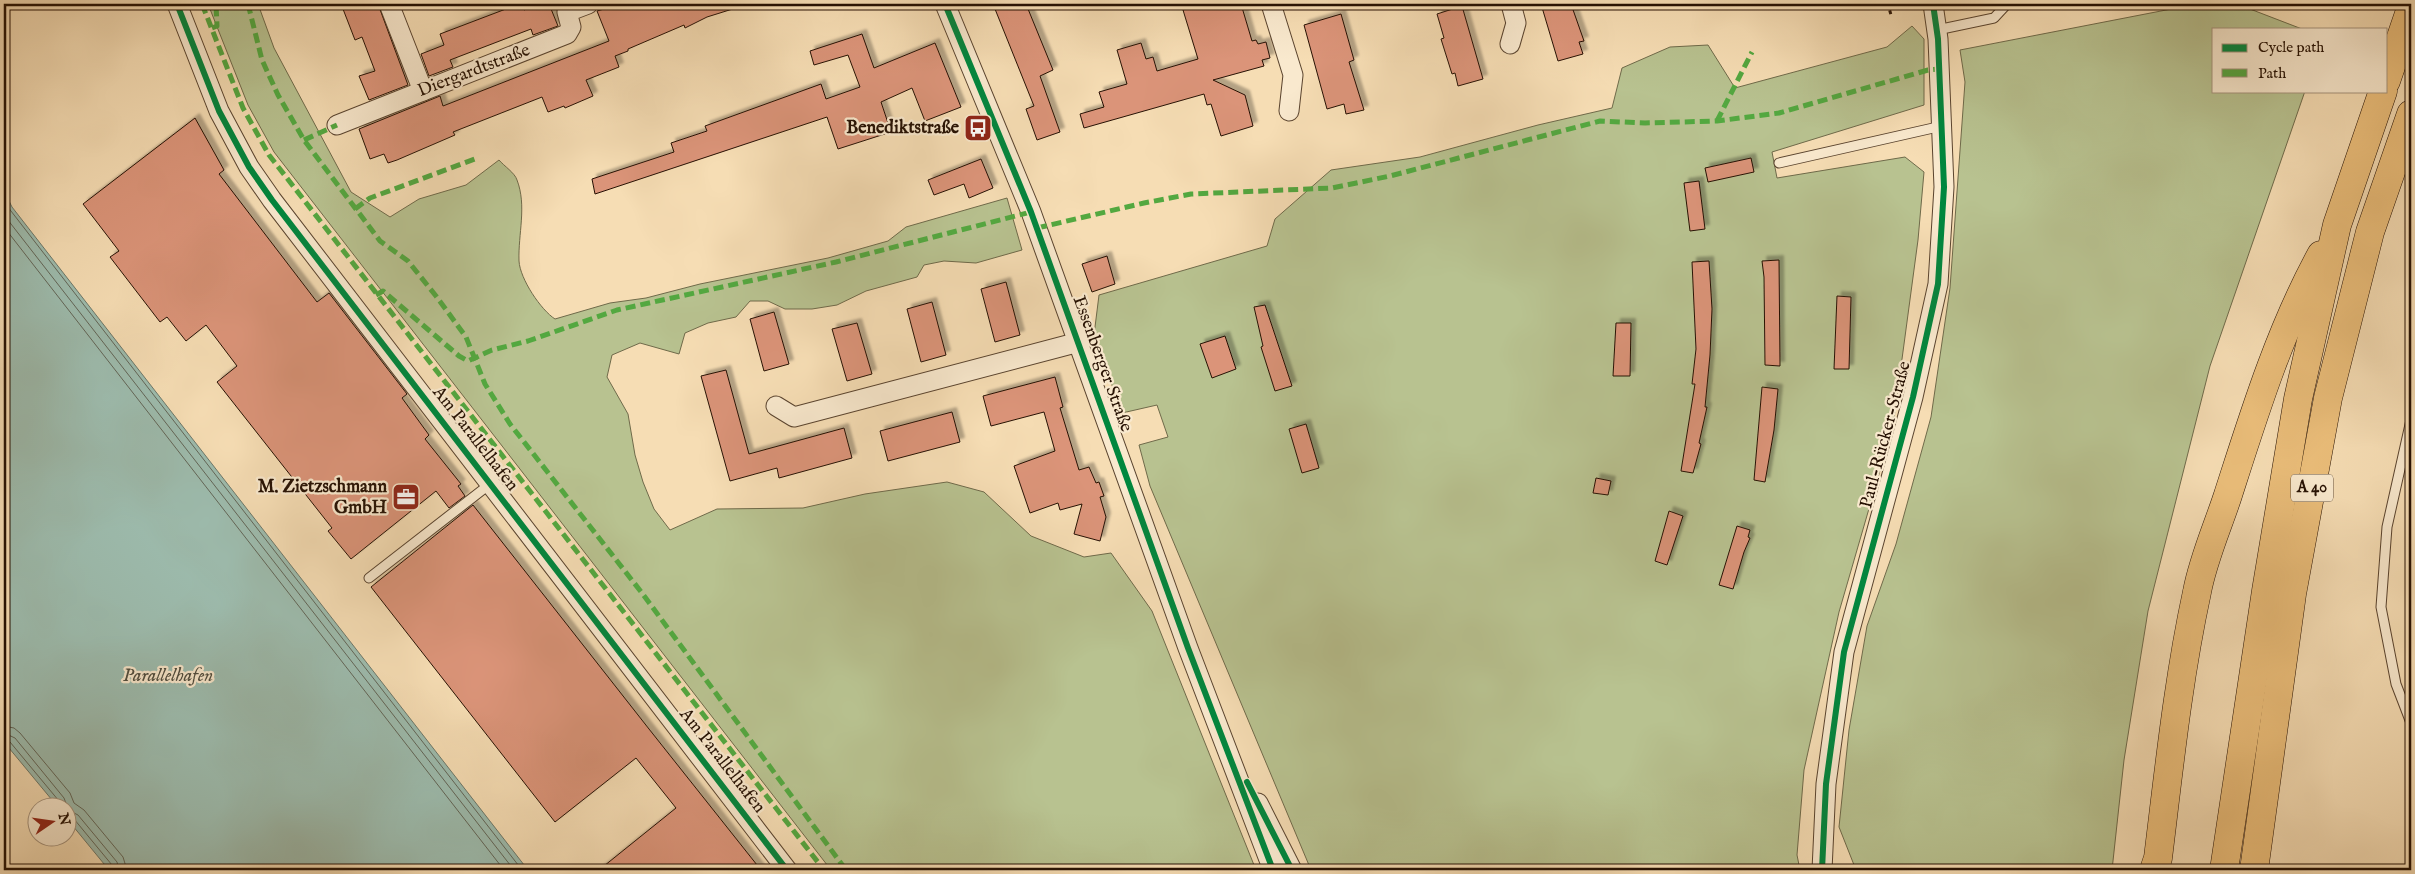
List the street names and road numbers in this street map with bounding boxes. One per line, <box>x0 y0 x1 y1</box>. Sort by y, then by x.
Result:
street label: Diergardtstraße <box>415 39 533 103</box>
street label: Essenberger Straße <box>1067 293 1137 435</box>
street label: Paul-Rücker-Straße <box>1855 359 1917 511</box>
street label: Am Parallelhafen <box>426 381 523 496</box>
road number: A 40 <box>2291 474 2333 502</box>
street label: Am Parallelhafen <box>673 703 770 818</box>

